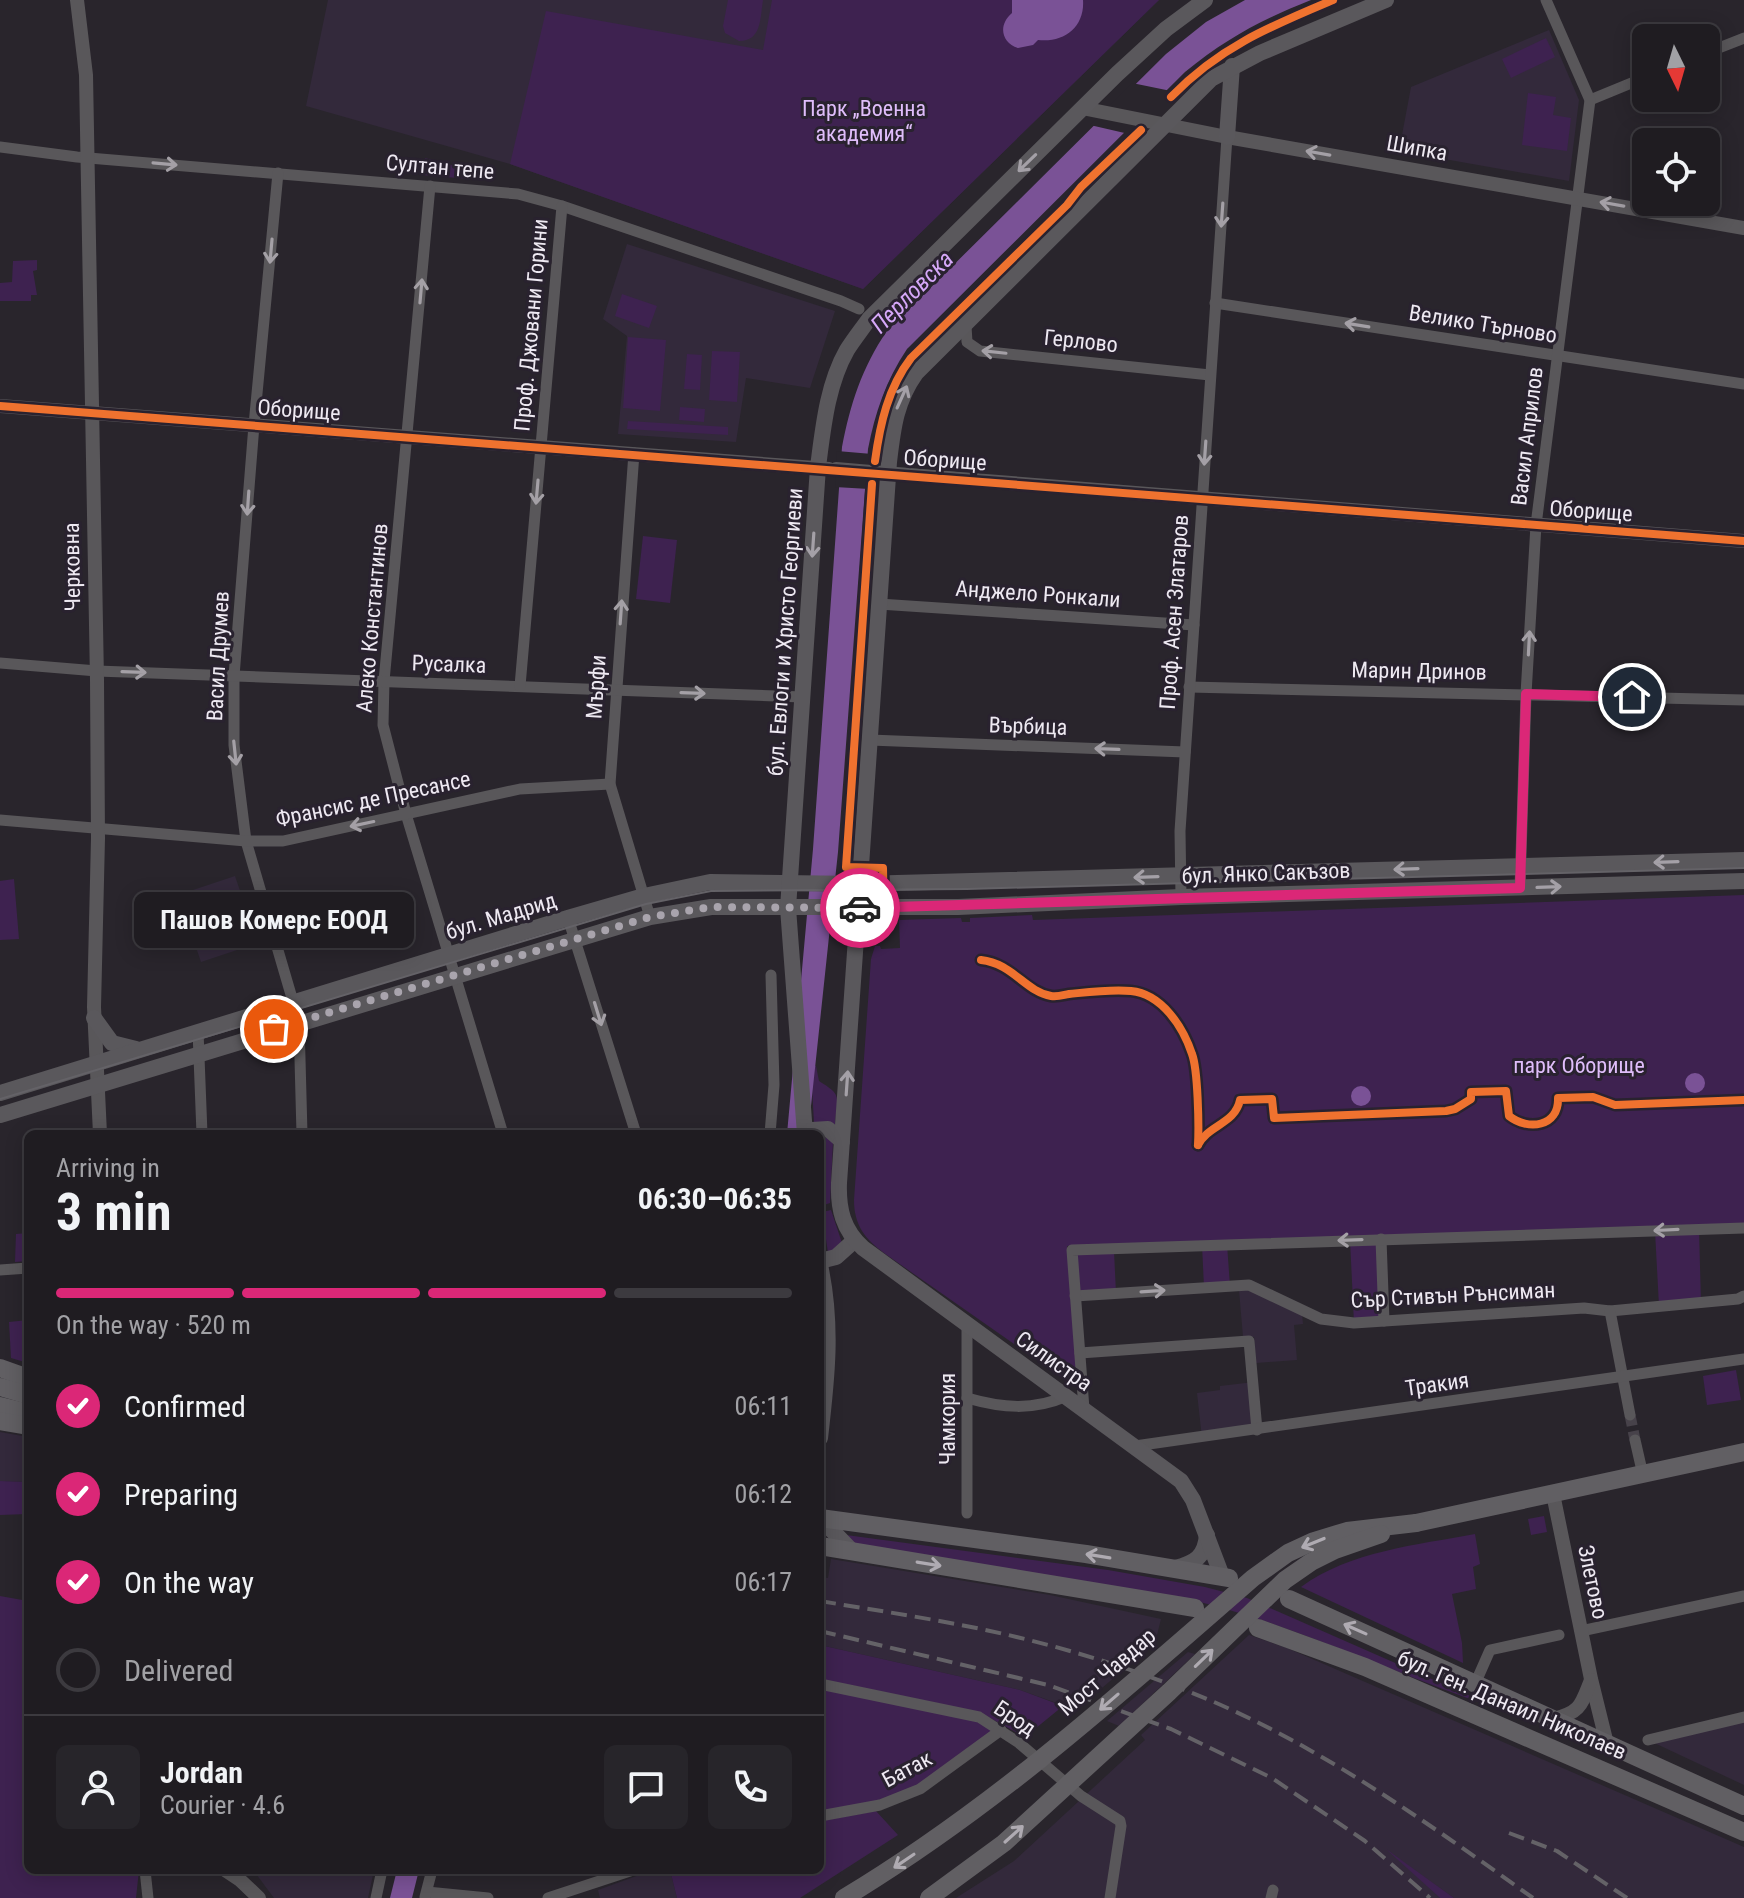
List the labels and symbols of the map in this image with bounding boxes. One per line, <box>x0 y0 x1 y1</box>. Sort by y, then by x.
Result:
north arrow <box>1632 24 1720 112</box>
park label: Парк „Военна академия“ <box>802 96 926 146</box>
street label: Шипка <box>1385 130 1449 166</box>
one-way arrow <box>1306 145 1331 160</box>
street label: Султан тепе <box>385 150 495 184</box>
one-way arrow <box>1018 153 1037 172</box>
one-way arrow <box>151 157 178 172</box>
one-way arrow <box>1600 195 1625 210</box>
one-way arrow <box>1214 201 1229 228</box>
street label: Проф. Джовани Горини <box>509 218 553 432</box>
one-way arrow <box>263 237 278 264</box>
water label: Перловска <box>865 245 959 339</box>
one-way arrow <box>414 278 429 305</box>
street label: Велико Търново <box>1407 300 1559 348</box>
one-way arrow <box>1345 317 1370 332</box>
street label: Герлово <box>1043 325 1119 357</box>
one-way arrow <box>981 345 1008 360</box>
street label: Васил Априлов <box>1506 365 1548 507</box>
one-way arrow <box>895 386 910 410</box>
street label: Оборище <box>257 395 341 425</box>
one-way arrow <box>1197 439 1212 466</box>
street label: Оборище <box>903 445 987 475</box>
one-way arrow <box>529 478 544 505</box>
street label: бул. Евлоги и Христо Георгиеви <box>762 487 808 777</box>
one-way arrow <box>240 489 255 516</box>
street label: Оборище <box>1549 496 1633 526</box>
street label: Проф. Асен Златаров <box>1155 514 1193 710</box>
street label: Черковна <box>59 522 85 612</box>
street label: Алеко Константинов <box>351 522 393 714</box>
one-way arrow <box>805 531 820 558</box>
street label: Анджело Ронкали <box>955 576 1121 612</box>
street label: Васил Друмев <box>202 590 234 722</box>
one-way arrow <box>614 599 629 626</box>
one-way arrow <box>1522 630 1537 657</box>
street label: Русалка <box>411 650 487 678</box>
street label: Мърфи <box>581 654 611 720</box>
street label: Марин Дринов <box>1351 657 1487 685</box>
pin <box>1598 663 1666 731</box>
one-way arrow <box>120 665 147 680</box>
one-way arrow <box>679 685 706 700</box>
street label: Върбица <box>988 712 1068 740</box>
one-way arrow <box>228 740 243 766</box>
one-way arrow <box>1094 742 1121 757</box>
street label: Франсис де Пресансе <box>273 766 473 832</box>
one-way arrow <box>350 817 376 832</box>
one-way arrow <box>1653 855 1680 870</box>
street label: бул. Янко Сакъзов <box>1181 858 1351 888</box>
one-way arrow <box>1393 862 1420 877</box>
courier <box>820 868 900 948</box>
one-way arrow <box>1133 869 1160 884</box>
one-way arrow <box>1535 880 1562 895</box>
street label: бул. Мадрид <box>443 887 559 945</box>
callout: Пашов Комерс ЕООД <box>134 893 414 949</box>
pin <box>240 995 308 1063</box>
one-way arrow <box>591 1000 606 1026</box>
park label: парк Оборище <box>1513 1053 1645 1078</box>
one-way arrow <box>840 1070 855 1097</box>
one-way arrow <box>1653 1223 1680 1238</box>
one-way arrow <box>1337 1233 1364 1248</box>
street label: Сър Стивън Рънсиман <box>1350 1277 1556 1313</box>
one-way arrow <box>1139 1283 1166 1298</box>
street label: Силистра <box>1011 1326 1097 1396</box>
street label: Тракия <box>1404 1367 1470 1401</box>
street label: Чамкория <box>935 1373 960 1465</box>
one-way arrow <box>1301 1537 1326 1551</box>
street label: Злетово <box>1573 1543 1613 1621</box>
one-way arrow <box>1085 1548 1111 1563</box>
one-way arrow <box>915 1557 941 1572</box>
one-way arrow <box>1343 1621 1367 1636</box>
street label: Мост Чавдар <box>1053 1623 1161 1721</box>
street label: бул. Ген. Данаил Николаев <box>1394 1645 1630 1765</box>
one-way arrow <box>1194 1648 1214 1667</box>
one-way arrow <box>1100 1693 1120 1711</box>
street label: Брод <box>989 1695 1041 1741</box>
street label: Батак <box>878 1745 937 1792</box>
one-way arrow <box>1003 1826 1023 1844</box>
one-way arrow <box>893 1853 916 1869</box>

